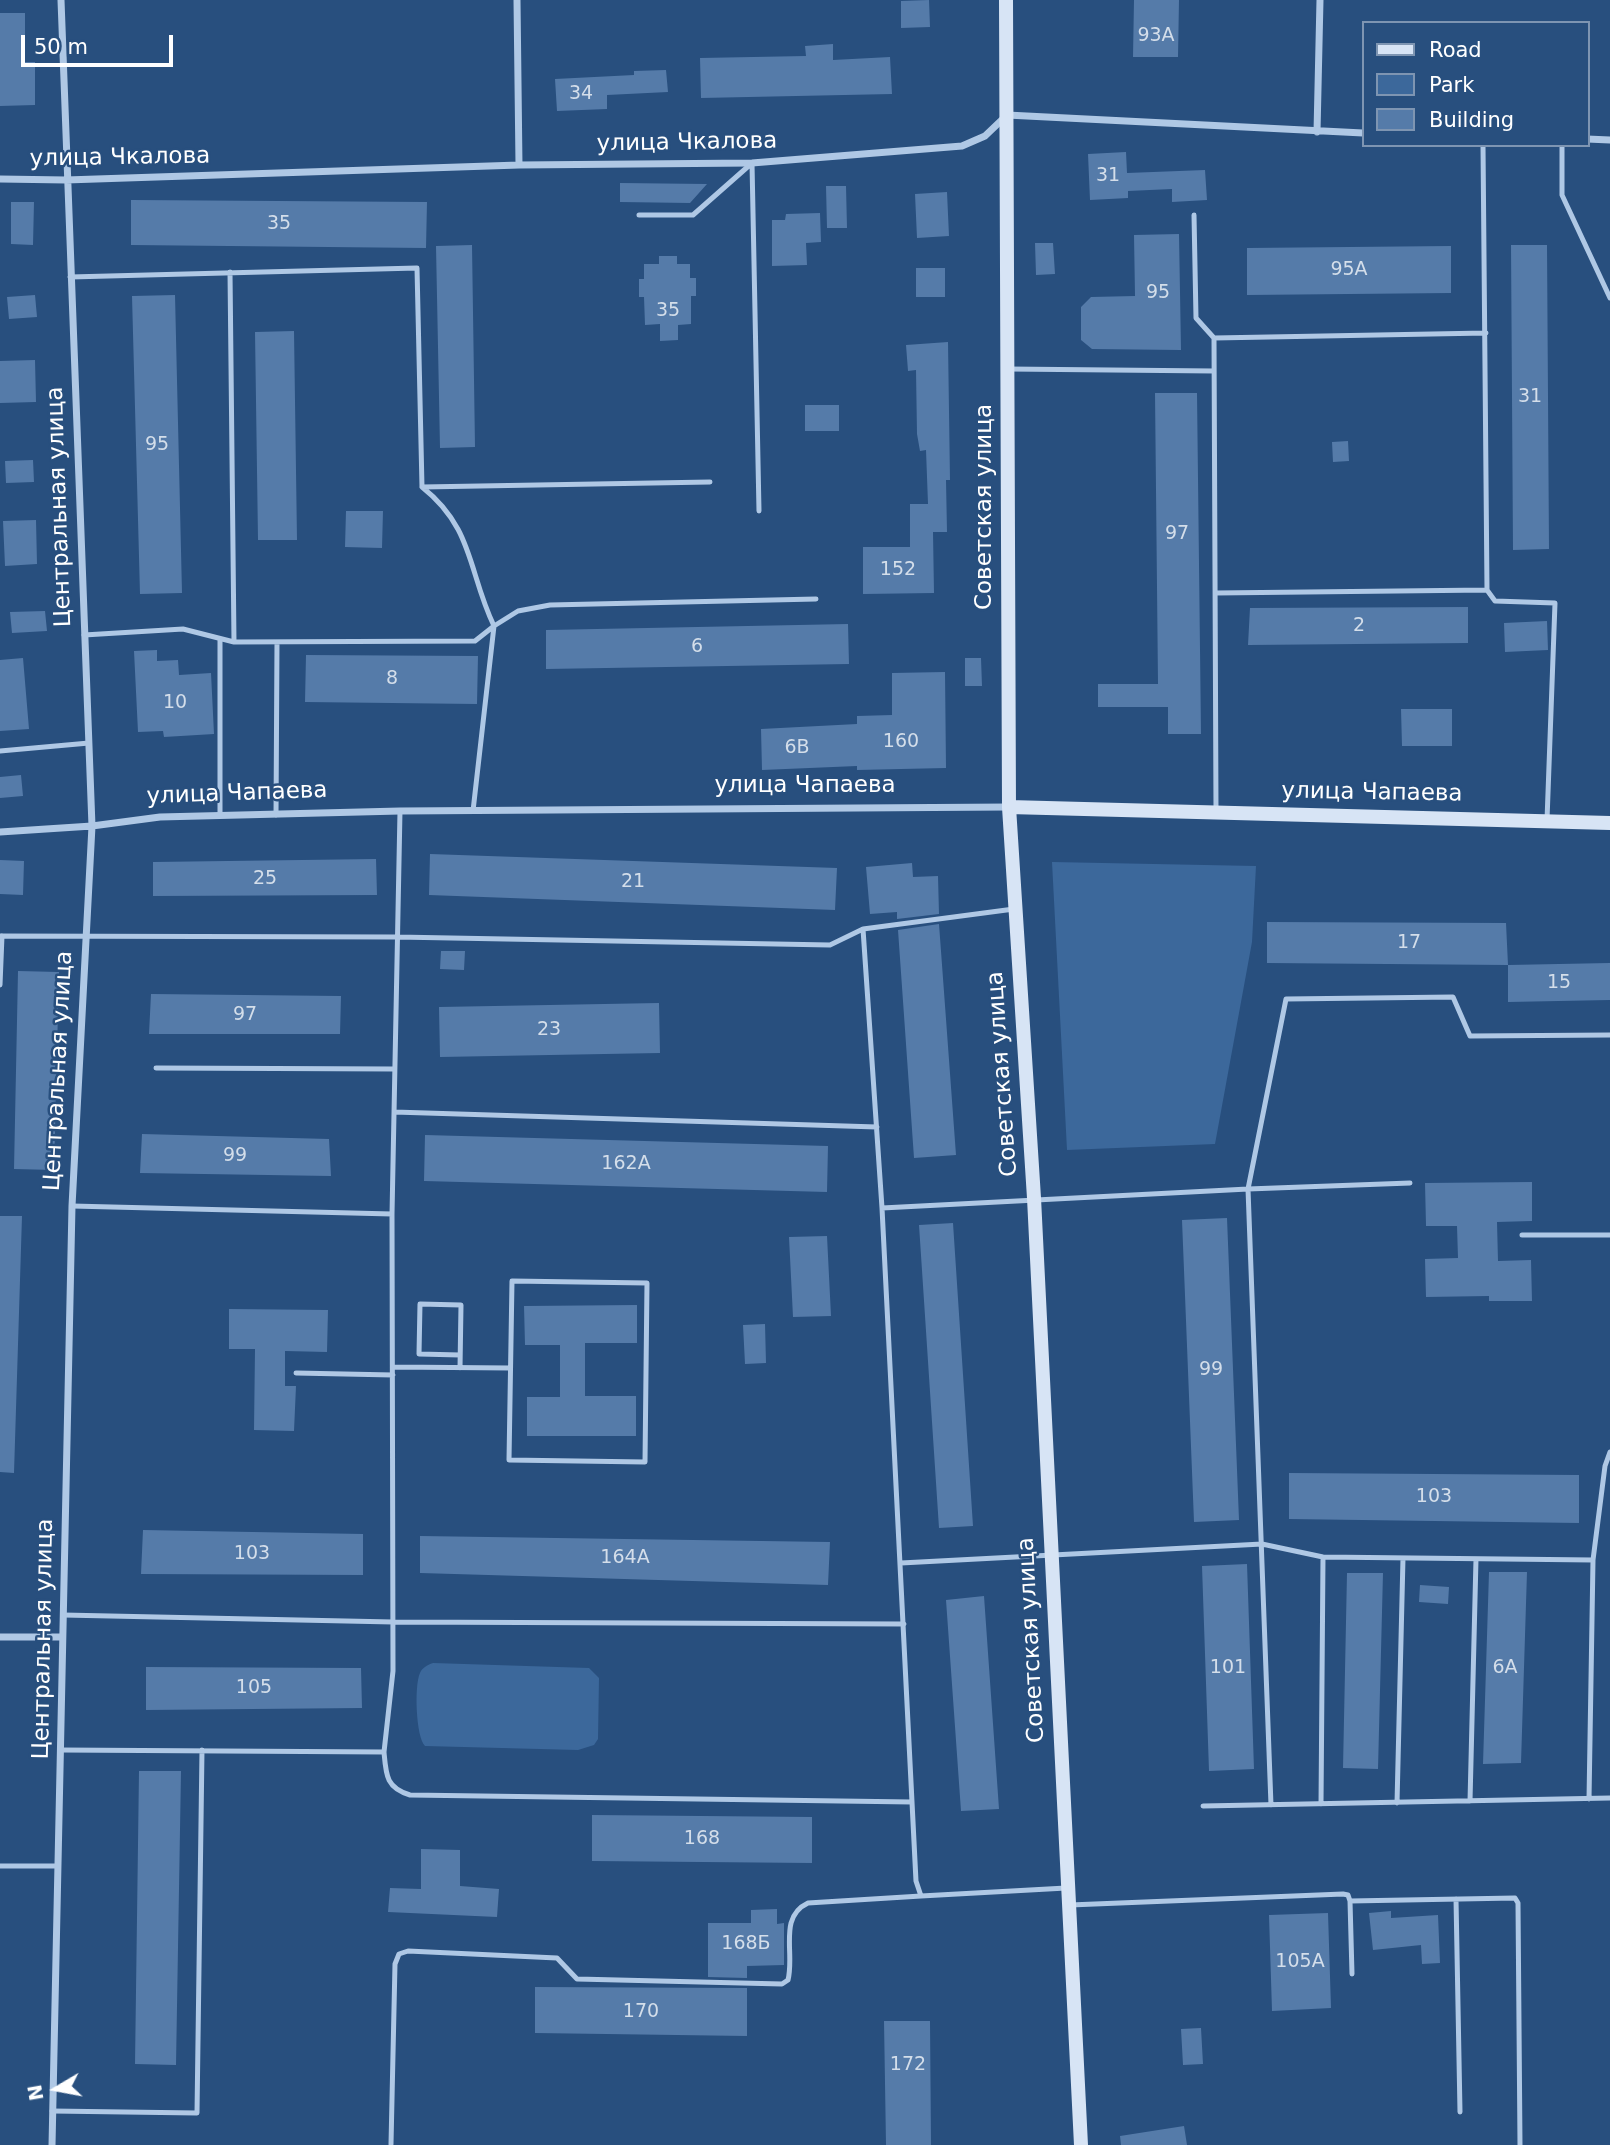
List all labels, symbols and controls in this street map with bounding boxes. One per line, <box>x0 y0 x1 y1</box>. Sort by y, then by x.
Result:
scale bar <box>24 21 177 65</box>
legend <box>1362 21 1589 147</box>
house number: 93А <box>1137 25 1175 47</box>
text: 50 m <box>34 35 88 59</box>
text: Road <box>1429 38 1482 62</box>
text: Park <box>1429 73 1474 97</box>
house number: 34 <box>569 83 593 105</box>
text: Building <box>1429 108 1514 132</box>
street label: улица Чкалова <box>597 128 777 158</box>
street label: улица Чкалова <box>30 143 210 173</box>
house number: 31 <box>1096 165 1120 187</box>
house number: 35 <box>267 213 291 235</box>
house number: 95А <box>1330 259 1368 281</box>
house number: 95 <box>1146 282 1170 304</box>
house number: 35 <box>656 300 680 322</box>
street label: Центральная улица <box>42 386 78 628</box>
house number: 31 <box>1518 386 1542 408</box>
street label: Советская улица <box>971 404 999 610</box>
house number: 95 <box>145 434 169 456</box>
house number: 97 <box>1165 523 1189 545</box>
house number: 152 <box>880 559 916 581</box>
house number: 2 <box>1353 615 1365 637</box>
house number: 6 <box>691 636 703 658</box>
house number: 8 <box>386 668 398 690</box>
house number: 10 <box>163 692 187 714</box>
house number: 160 <box>883 731 919 753</box>
house number: 6В <box>784 737 810 759</box>
street label: улица Чапаева <box>714 772 896 800</box>
street label: улица Чапаева <box>146 777 328 811</box>
street label: улица Чапаева <box>1281 778 1463 808</box>
house number: 25 <box>253 868 277 890</box>
house number: 21 <box>621 871 645 893</box>
house number: 17 <box>1397 932 1421 954</box>
street label: Центральная улица <box>39 950 79 1192</box>
street label: Советская улица <box>982 970 1024 1178</box>
house number: 15 <box>1547 972 1571 994</box>
house number: 97 <box>233 1004 257 1026</box>
house number: 23 <box>537 1019 561 1041</box>
house number: 99 <box>223 1145 247 1167</box>
house number: 162А <box>601 1153 651 1175</box>
house number: 99 <box>1199 1359 1223 1381</box>
house number: 103 <box>1416 1486 1452 1508</box>
street label: Центральная улица <box>28 1518 60 1760</box>
street label: Советская улица <box>1013 1536 1051 1744</box>
house number: 103 <box>234 1543 270 1565</box>
house number: 164А <box>600 1547 650 1569</box>
house number: 101 <box>1210 1657 1246 1679</box>
house number: 6А <box>1492 1657 1518 1679</box>
house number: 105 <box>236 1677 272 1699</box>
house number: 168 <box>684 1828 720 1850</box>
house number: 168Б <box>721 1933 771 1955</box>
house number: 105А <box>1275 1951 1325 1973</box>
house number: 170 <box>623 2001 659 2023</box>
north arrow <box>21 2054 91 2124</box>
house number: 172 <box>890 2054 926 2076</box>
text: N <box>23 2083 48 2102</box>

